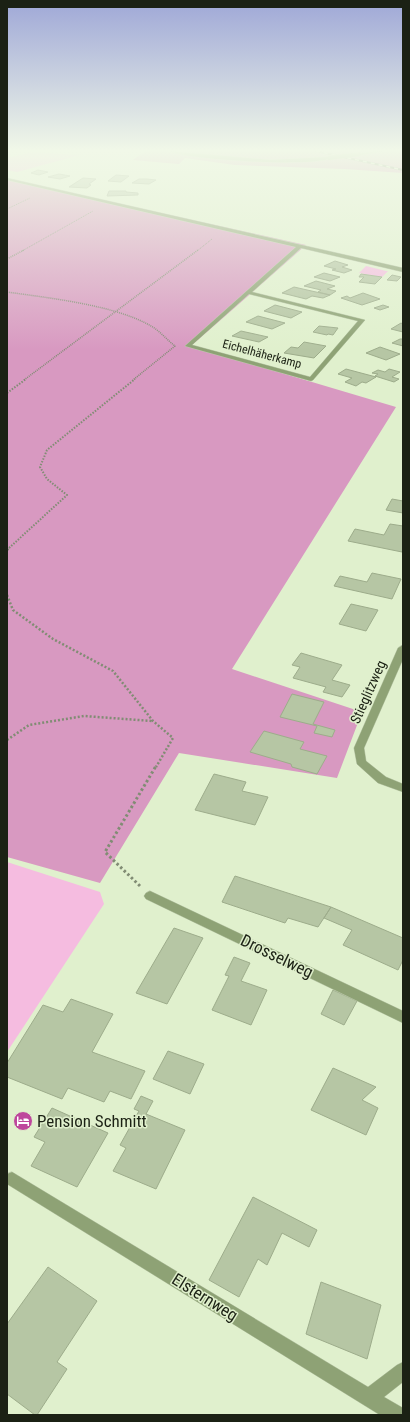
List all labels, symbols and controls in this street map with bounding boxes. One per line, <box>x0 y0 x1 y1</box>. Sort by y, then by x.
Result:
street label: Eichelhäherkamp <box>221 337 303 371</box>
street label: Stieglitzweg <box>347 658 389 726</box>
street label: Drosselweg <box>238 930 316 982</box>
hotel icon: Pension Schmitt <box>12 1110 34 1132</box>
place label: Pension Schmitt <box>37 1111 146 1131</box>
street label: Elsternweg <box>168 1269 242 1325</box>

